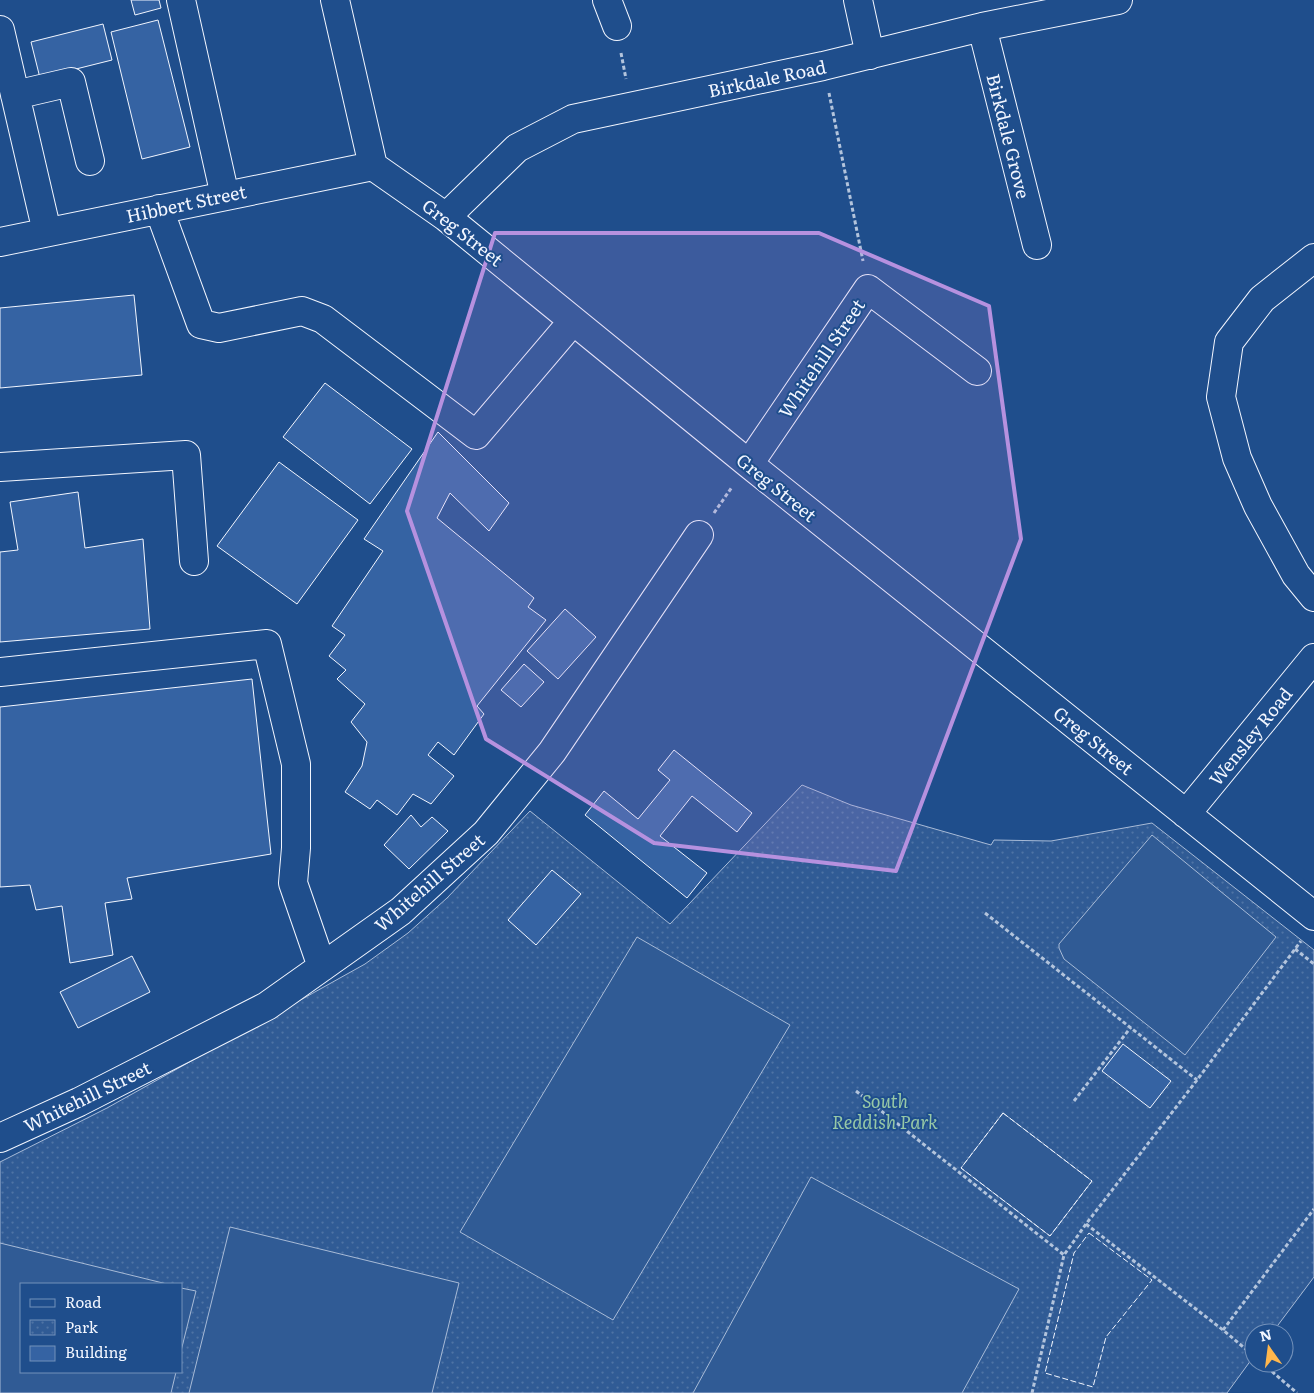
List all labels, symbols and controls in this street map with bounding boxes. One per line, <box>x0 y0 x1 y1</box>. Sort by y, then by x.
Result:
street label: Birkdale Road <box>706 52 828 104</box>
street label: Birkdale Grove <box>980 71 1038 201</box>
street label: Hibbert Street <box>123 177 249 229</box>
street label: Greg Street <box>417 192 510 273</box>
street label: Whitehill Street <box>771 292 871 423</box>
street label: Greg Street <box>731 446 823 528</box>
street label: Wensley Road <box>1202 681 1298 791</box>
street label: Greg Street <box>1048 699 1140 781</box>
street label: Whitehill Street <box>368 826 491 938</box>
street label: Whitehill Street <box>19 1053 156 1138</box>
park label: South Reddish Park <box>832 1087 938 1135</box>
legend <box>20 1283 182 1373</box>
text: Road <box>65 1290 101 1313</box>
text: Park <box>65 1315 99 1338</box>
north arrow <box>1244 1323 1294 1373</box>
text: N <box>1257 1323 1274 1346</box>
text: Building <box>65 1340 127 1363</box>

